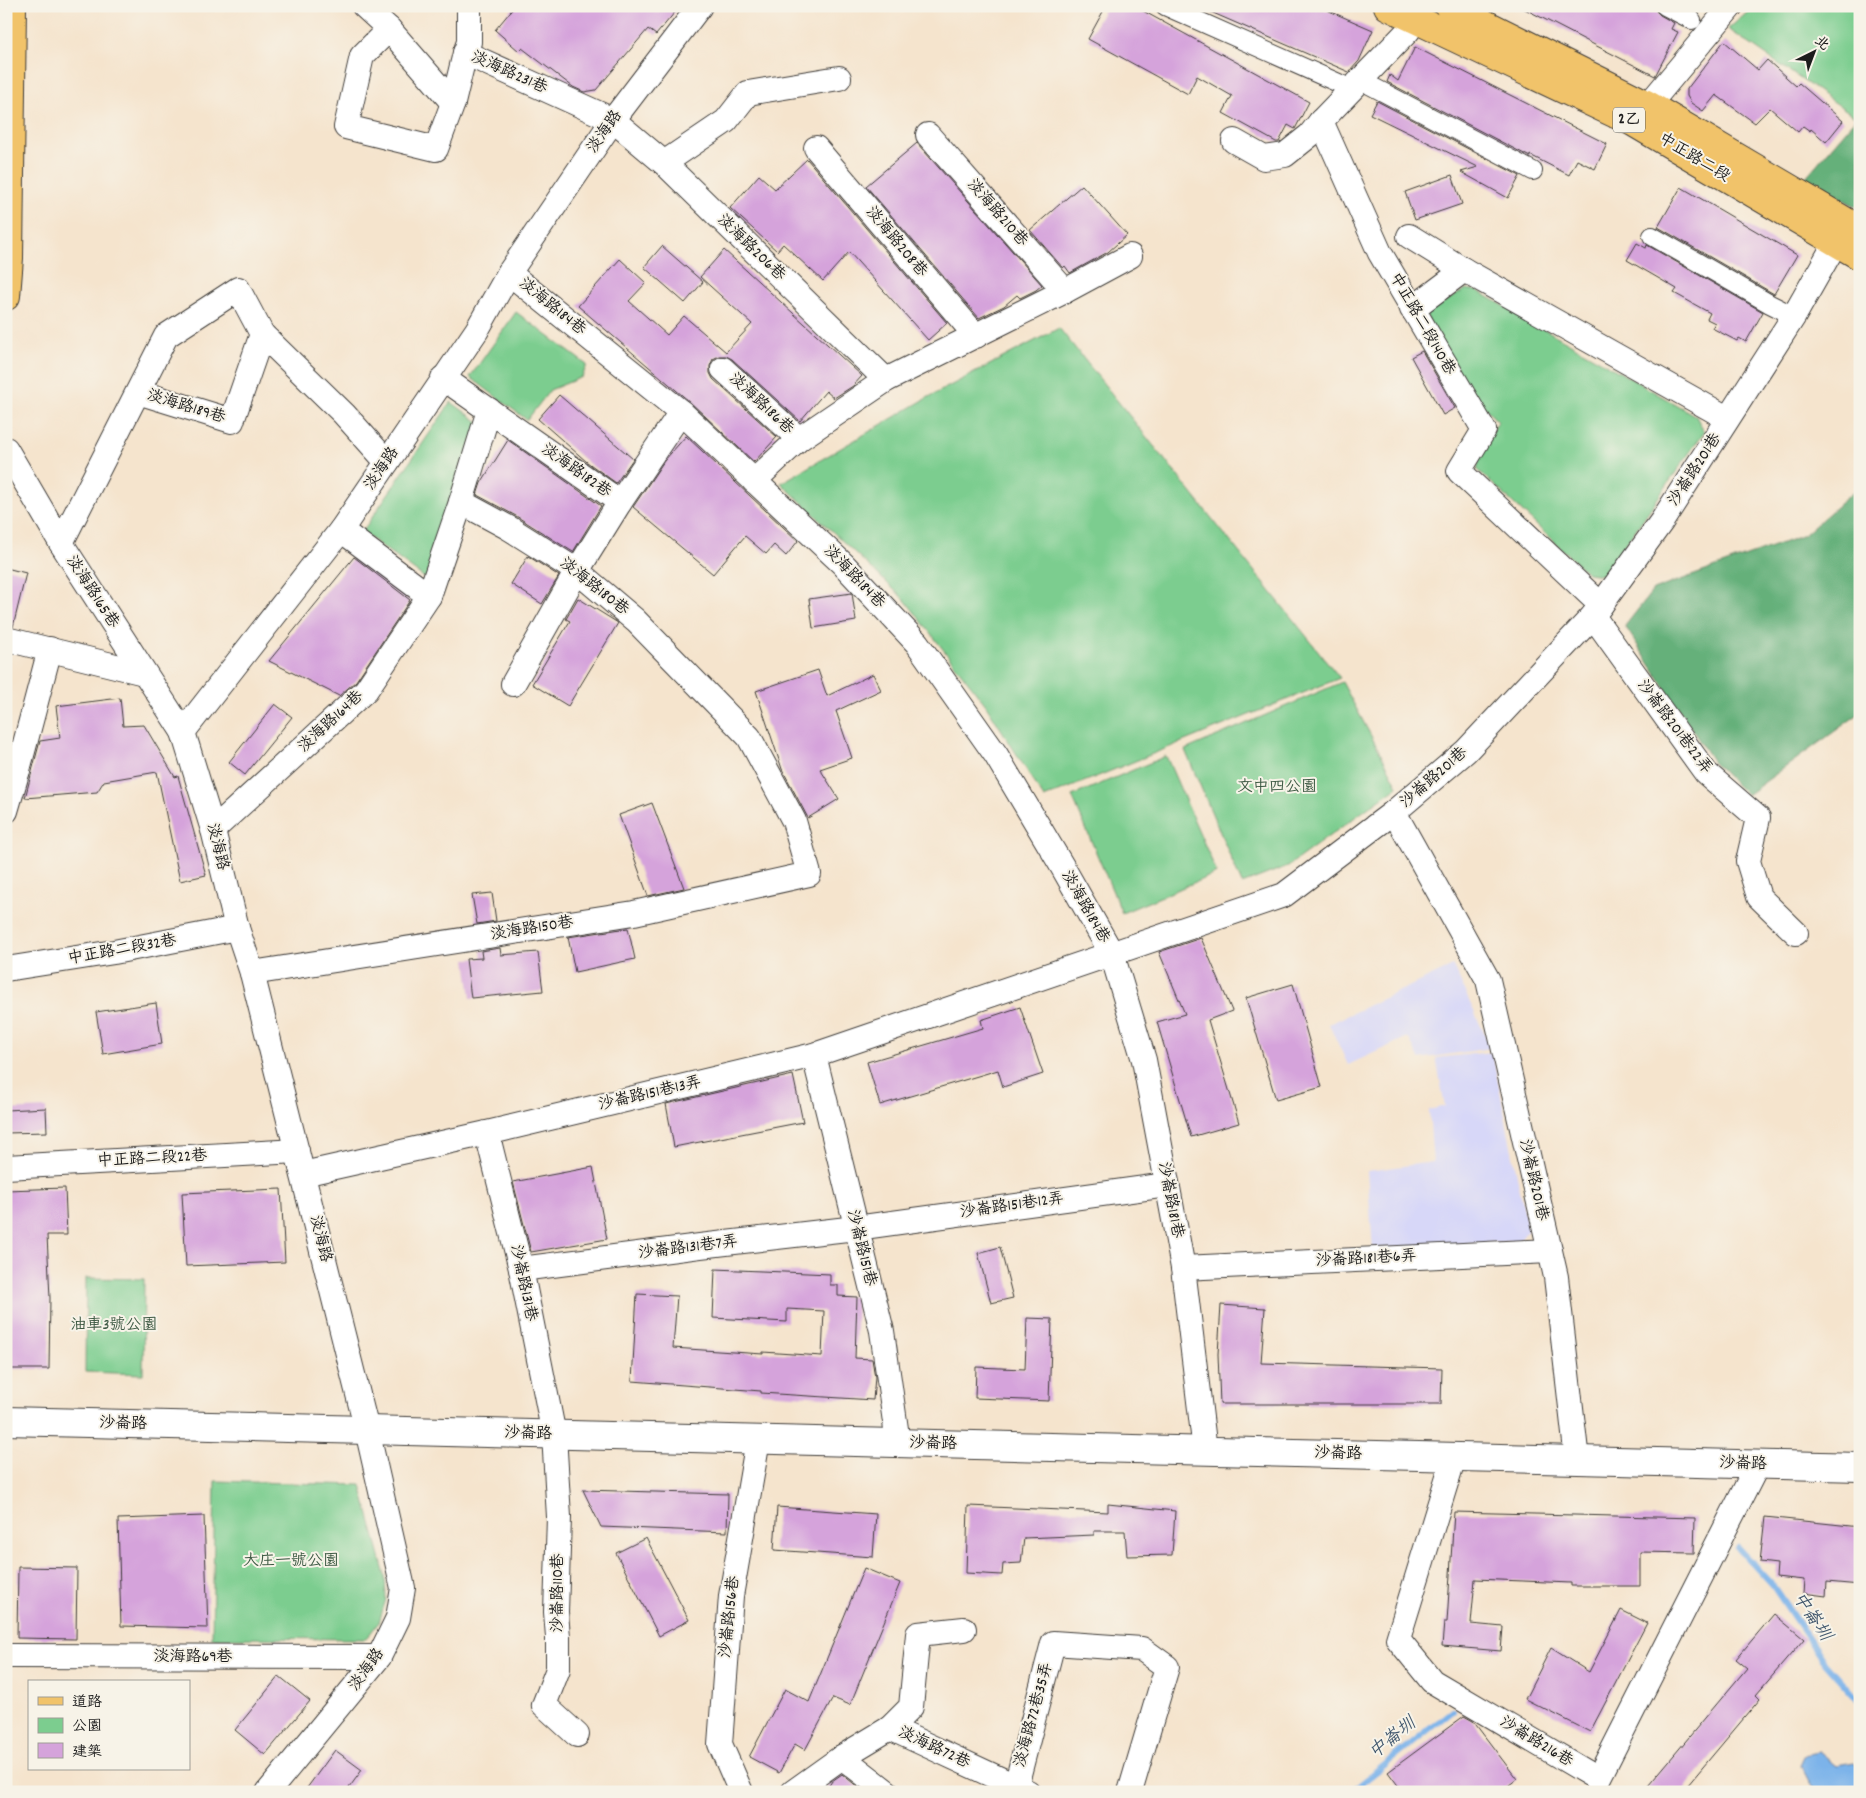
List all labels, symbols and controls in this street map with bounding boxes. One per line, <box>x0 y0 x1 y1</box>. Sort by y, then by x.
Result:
north arrow <box>1788 28 1838 78</box>
text: 北 <box>1809 32 1833 56</box>
street label: 淡海路231巷 <box>467 46 551 100</box>
street label: 淡海路 <box>582 106 628 158</box>
road number: 2乙 <box>1613 108 1645 132</box>
street label: 中正路二段 <box>1654 128 1734 188</box>
street label: 淡海路210巷 <box>961 174 1033 252</box>
street label: 淡海路208巷 <box>860 202 932 282</box>
street label: 淡海路206巷 <box>712 209 790 287</box>
street label: 中正路二段140巷 <box>1383 269 1461 379</box>
street label: 淡海路184巷 <box>513 273 591 341</box>
street label: 淡海路186巷 <box>723 368 799 440</box>
street label: 淡海路189巷 <box>144 384 228 430</box>
street label: 沙崙路201巷 <box>1663 429 1727 511</box>
street label: 淡海路182巷 <box>536 438 616 504</box>
street label: 淡海路 <box>359 443 405 495</box>
street label: 淡海路184巷 <box>818 540 890 614</box>
street label: 淡海路165巷 <box>60 551 124 633</box>
street label: 淡海路180巷 <box>554 552 634 622</box>
street label: 沙崙路201巷22弄 <box>1631 675 1717 779</box>
street label: 淡海路164巷 <box>293 686 369 758</box>
street label: 沙崙路201巷 <box>1395 742 1473 814</box>
park label: 文中四公園 <box>1237 776 1317 799</box>
street label: 淡海路 <box>200 821 234 873</box>
street label: 淡海路184巷 <box>1055 866 1115 948</box>
street label: 淡海路150巷 <box>489 911 575 947</box>
street label: 中正路二段32巷 <box>66 929 178 971</box>
street label: 沙崙路151巷13弄 <box>596 1071 704 1117</box>
street label: 沙崙路201巷 <box>1512 1137 1554 1223</box>
street label: 中正路二段22巷 <box>96 1145 208 1173</box>
street label: 沙崙路181巷 <box>1151 1160 1189 1240</box>
street label: 沙崙路151巷12弄 <box>958 1187 1066 1225</box>
street label: 沙崙路151巷 <box>840 1207 882 1289</box>
street label: 淡海路 <box>303 1213 337 1265</box>
street label: 沙崙路131巷7弄 <box>637 1230 739 1266</box>
street label: 沙崙路131巷 <box>504 1242 542 1324</box>
street label: 沙崙路181巷6弄 <box>1315 1245 1417 1273</box>
park label: 油車3號公園 <box>70 1314 158 1337</box>
street label: 沙崙路 <box>99 1412 147 1436</box>
street label: 沙崙路 <box>504 1422 552 1446</box>
street label: 沙崙路 <box>909 1432 957 1456</box>
street label: 沙崙路 <box>1314 1442 1362 1466</box>
street label: 沙崙路 <box>1719 1452 1767 1476</box>
park label: 大庄一號公園 <box>243 1550 339 1573</box>
street label: 沙崙路110巷 <box>547 1553 570 1633</box>
street label: 沙崙路156巷 <box>714 1575 746 1659</box>
water label: 中崙圳 <box>1786 1588 1838 1648</box>
street label: 淡海路 <box>344 1644 390 1696</box>
street label: 淡海路69巷 <box>153 1646 233 1669</box>
street label: 淡海路72巷35弄 <box>1009 1660 1059 1770</box>
legend <box>28 1680 190 1770</box>
text: 道路 <box>72 1692 102 1714</box>
water label: 中崙圳 <box>1364 1711 1423 1766</box>
street label: 沙崙路216巷 <box>1495 1711 1577 1773</box>
text: 公園 <box>72 1716 102 1738</box>
street label: 淡海路72巷 <box>894 1721 974 1775</box>
text: 建築 <box>72 1742 102 1764</box>

